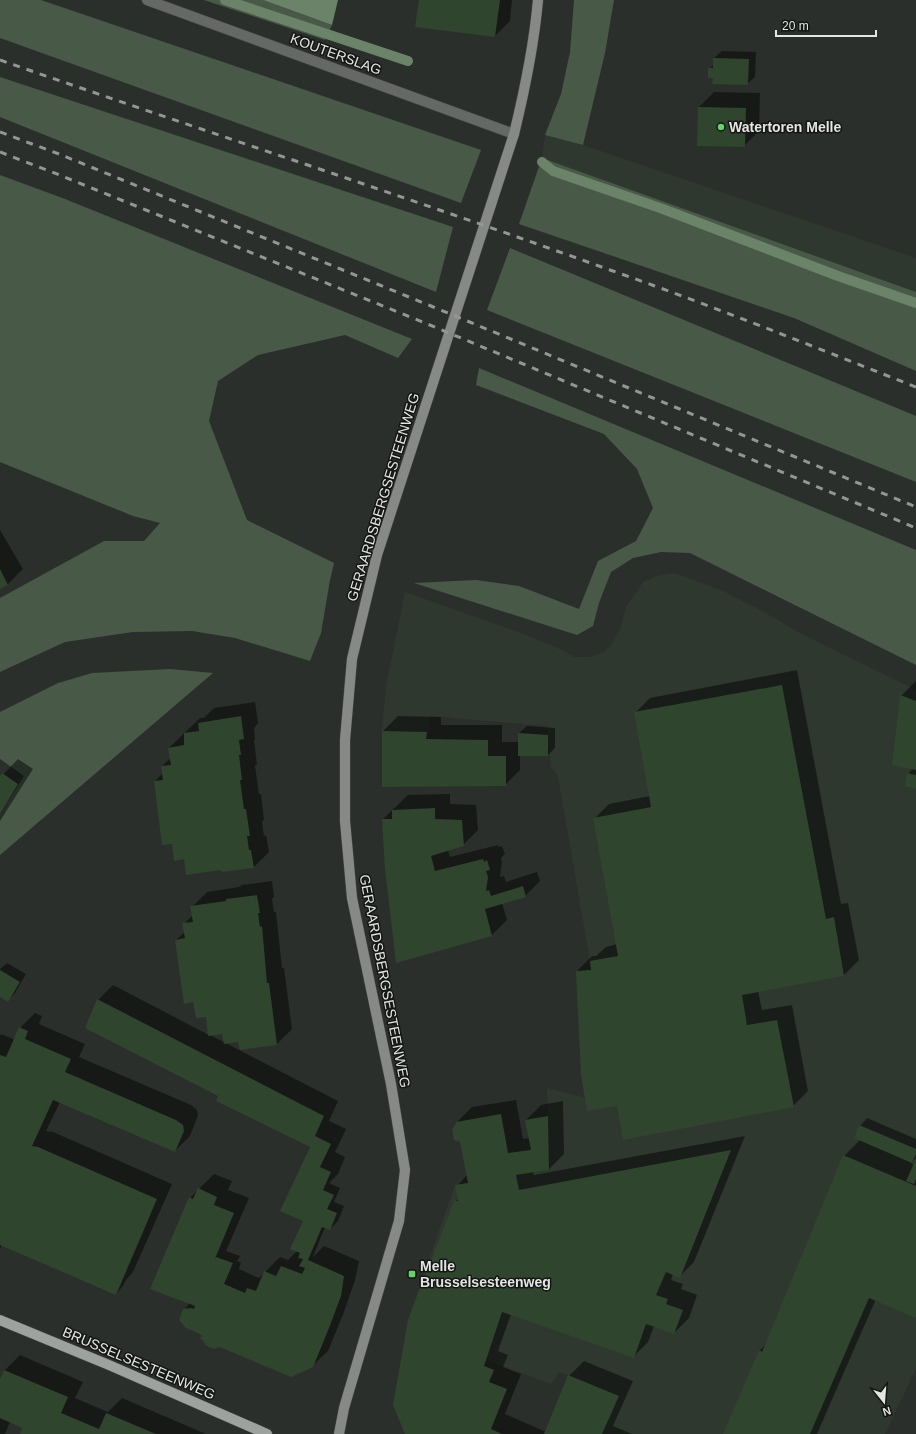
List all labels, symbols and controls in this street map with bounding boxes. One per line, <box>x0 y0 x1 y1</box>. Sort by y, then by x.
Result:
scale bar <box>776 12 876 38</box>
text: 20 m <box>782 19 809 33</box>
street label: KOUTERSLAG <box>288 30 384 78</box>
place label: Watertoren Melle <box>729 119 841 135</box>
marker: Watertoren Melle <box>716 122 726 132</box>
street label: GERAARDSBERGSESTEENWEG <box>344 391 422 603</box>
street label: GERAARDSBERGSESTEENWEG <box>356 873 414 1089</box>
place label: Melle Brusselsesteenweg <box>420 1258 551 1290</box>
marker: Melle Brusselsesteenweg <box>407 1269 417 1279</box>
street label: BRUSSELSESTEENWEG <box>60 1324 218 1402</box>
north arrow <box>864 1382 904 1422</box>
text: N <box>881 1405 892 1418</box>

